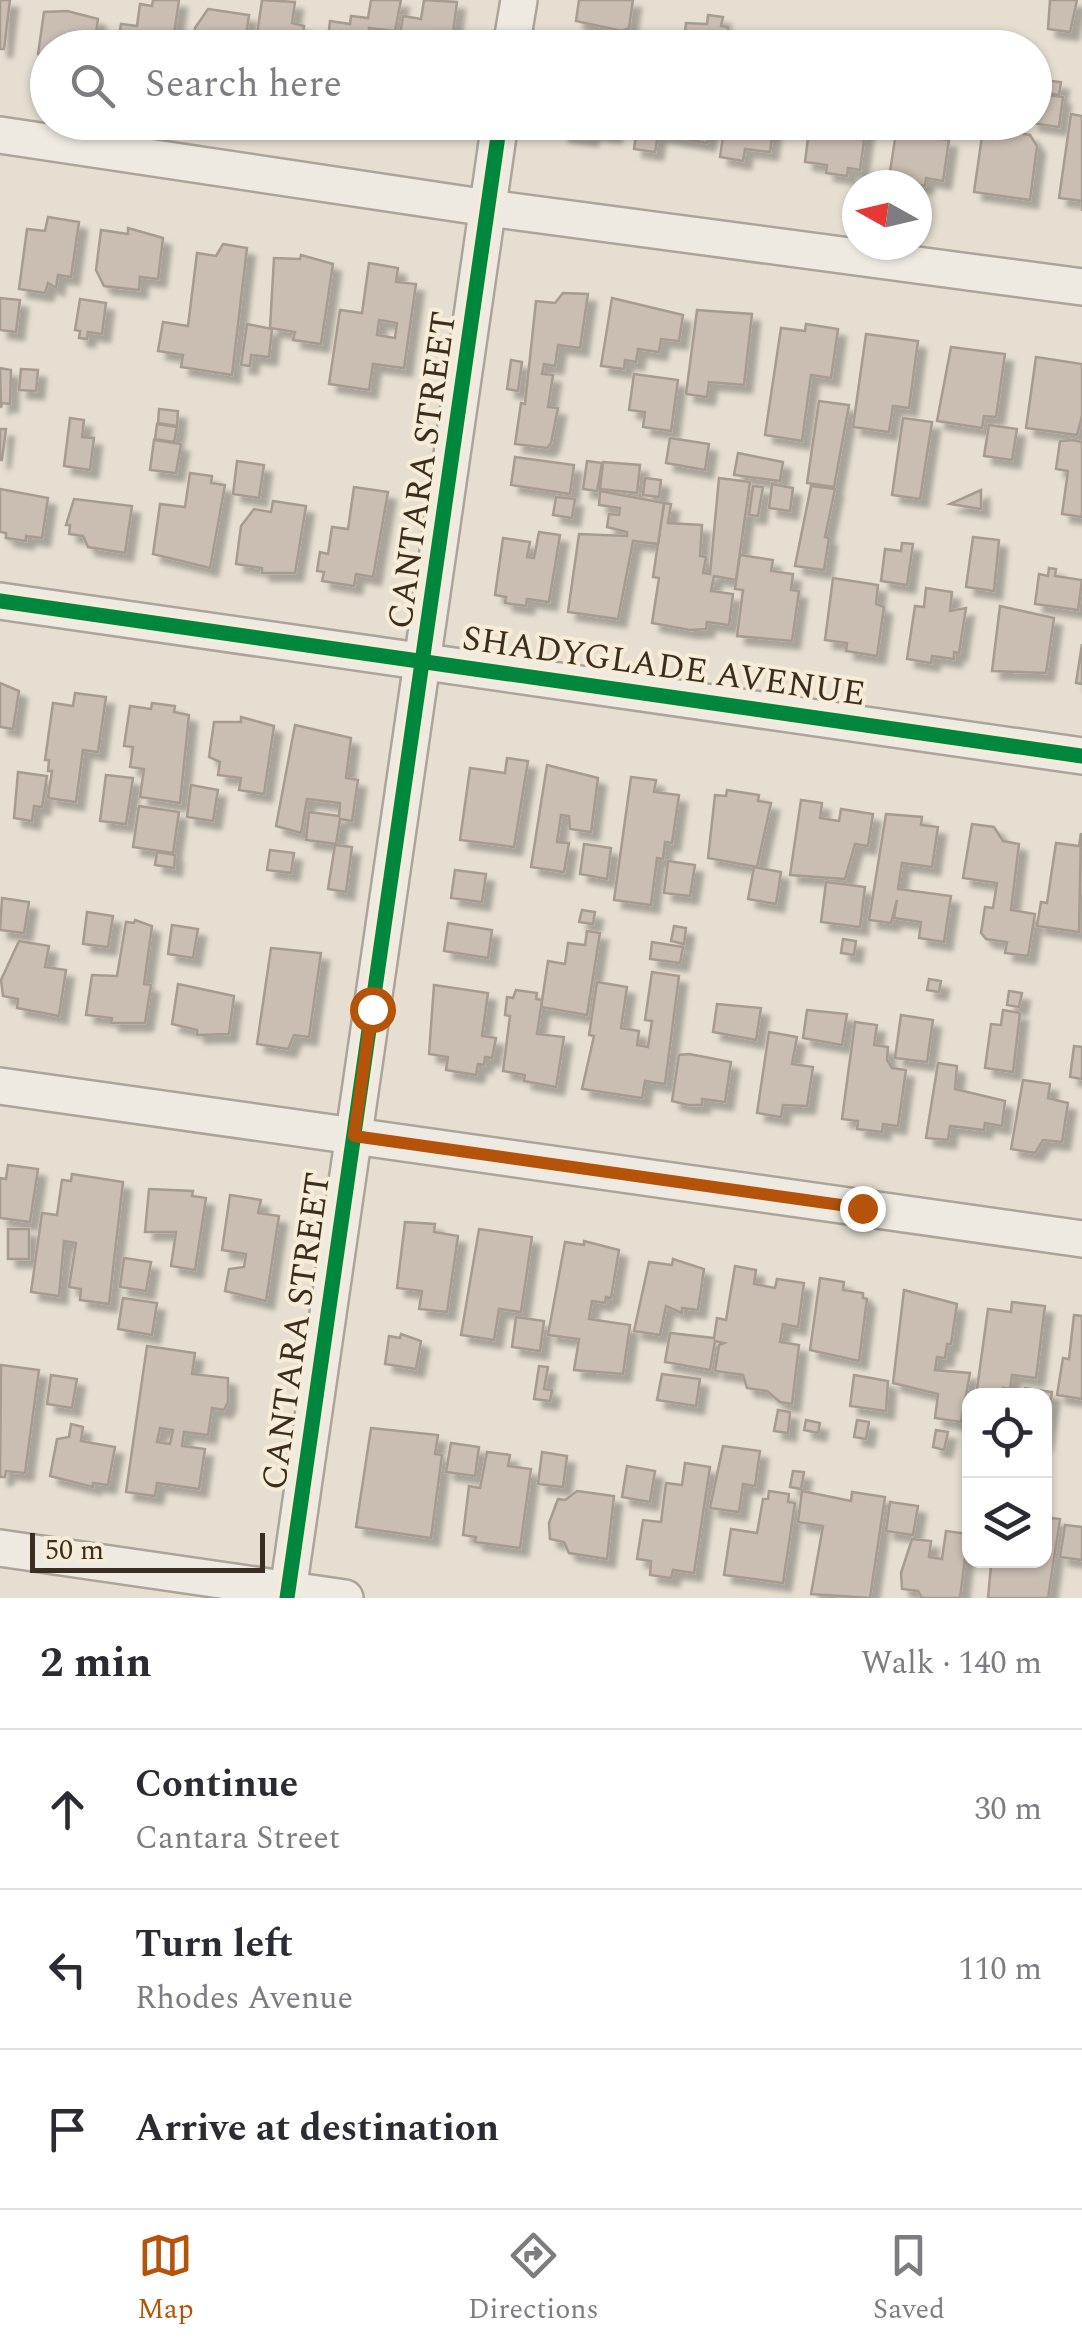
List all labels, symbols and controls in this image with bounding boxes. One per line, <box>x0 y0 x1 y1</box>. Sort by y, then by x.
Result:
search box <box>30 30 1052 140</box>
text: Search here <box>145 56 342 114</box>
icon: search <box>65 58 120 113</box>
north arrow <box>842 170 932 260</box>
street label: CANTARA STREET <box>374 308 471 633</box>
street label: SHADYGLADE AVENUE <box>459 612 869 721</box>
route start <box>350 987 396 1033</box>
street label: CANTARA STREET <box>248 1169 345 1494</box>
route end <box>840 1186 886 1232</box>
map controls <box>962 1388 1052 1568</box>
button: locate <box>962 1388 1052 1478</box>
button: layers <box>962 1478 1052 1568</box>
scale bar <box>30 1528 265 1572</box>
text: 50 m <box>45 1529 104 1572</box>
text: 2 min <box>40 1632 152 1695</box>
text: Walk · 140 m <box>861 1639 1042 1688</box>
text: Continue <box>135 1756 298 1814</box>
icon: ahead <box>40 1782 95 1837</box>
text: 30 m <box>974 1785 1042 1834</box>
text: Cantara Street <box>135 1814 340 1863</box>
text: Turn left <box>135 1916 293 1974</box>
icon: left <box>40 1942 95 1997</box>
text: 110 m <box>958 1945 1042 1994</box>
text: Rhodes Avenue <box>135 1974 353 2023</box>
text: Arrive at destination <box>135 2100 499 2158</box>
icon: arrive <box>40 2102 95 2157</box>
tab: Map <box>137 2228 194 2331</box>
tab: Directions <box>468 2228 599 2331</box>
tab: Saved <box>873 2228 945 2331</box>

